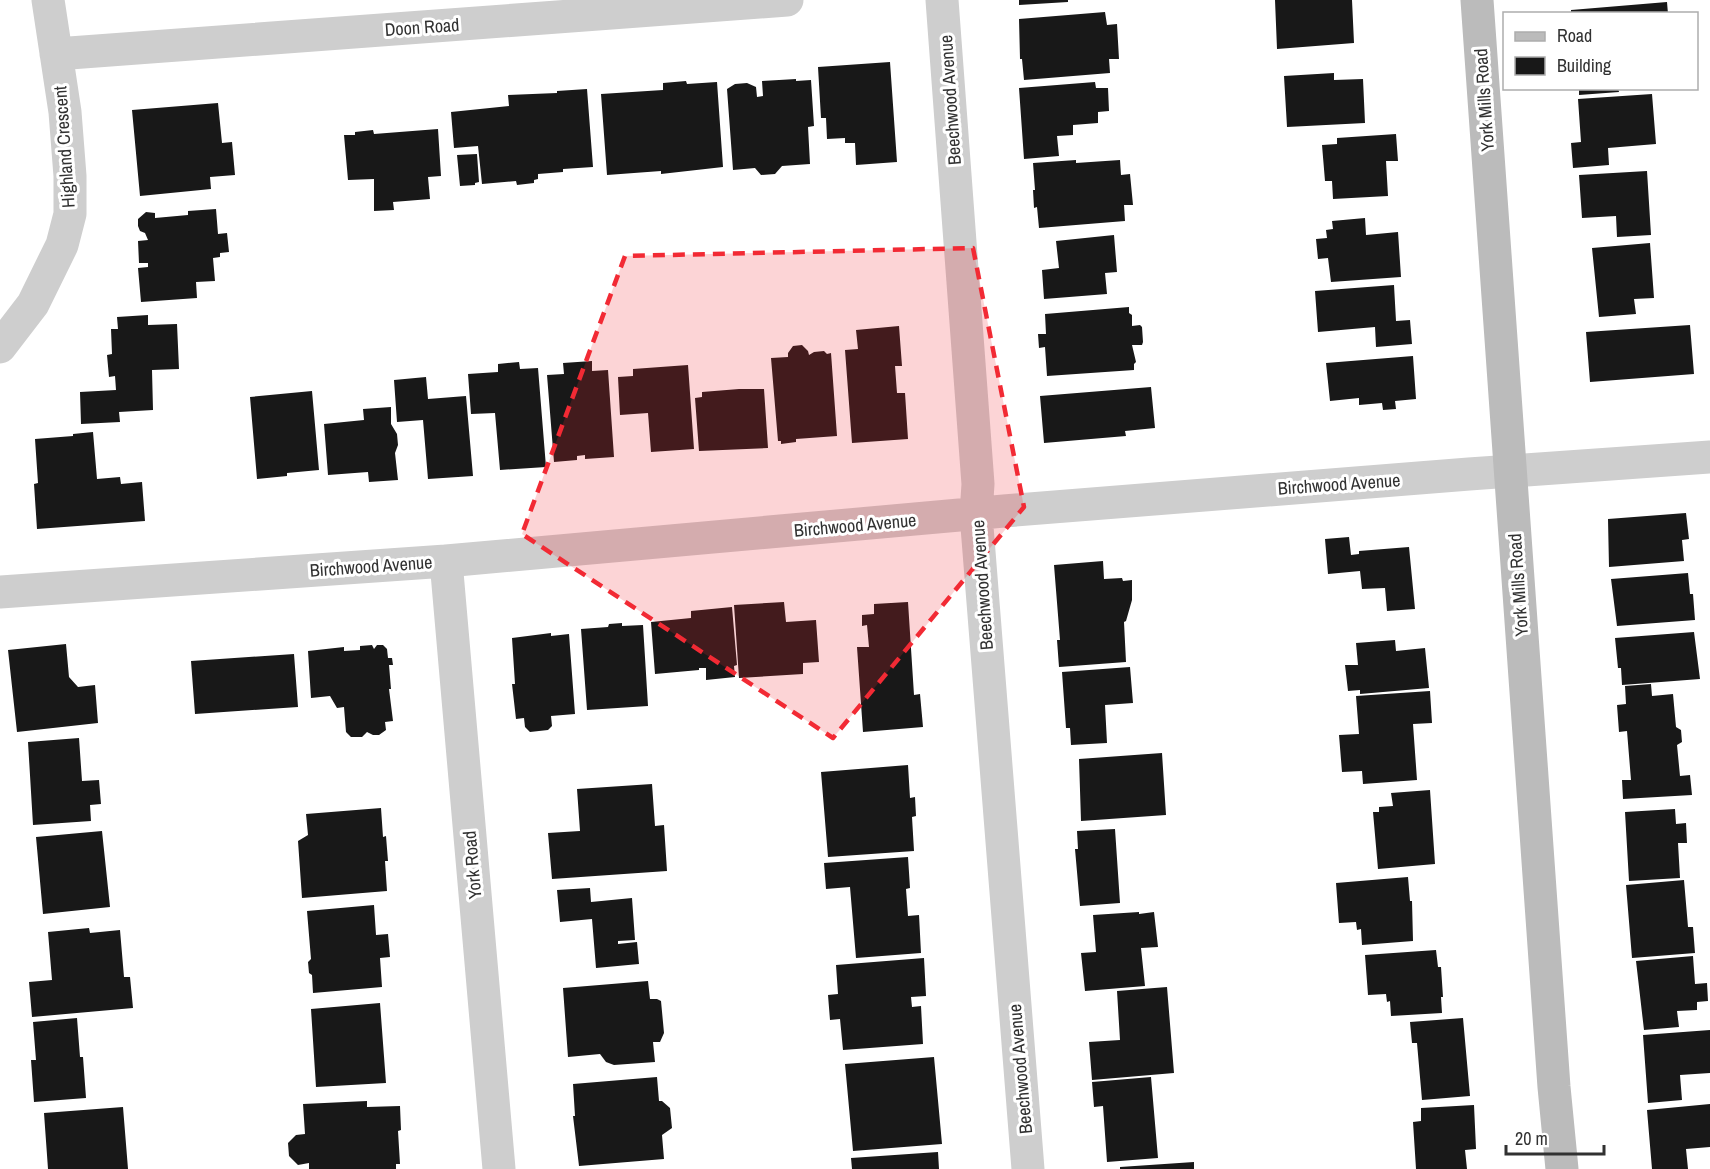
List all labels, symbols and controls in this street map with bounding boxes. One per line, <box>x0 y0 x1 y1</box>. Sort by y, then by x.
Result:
street label: Doon Road <box>384 12 460 42</box>
legend <box>1503 12 1698 90</box>
text: Road <box>1557 23 1592 48</box>
street label: Beechwood Avenue <box>933 34 967 166</box>
street label: York Mills Road <box>1468 48 1500 152</box>
text: Building <box>1557 53 1612 78</box>
street label: Highland Crescent <box>47 85 81 209</box>
street label: Birchwood Avenue <box>1277 467 1401 501</box>
street label: Birchwood Avenue <box>793 507 917 543</box>
street label: Beechwood Avenue <box>965 519 999 651</box>
street label: York Mills Road <box>1502 533 1534 637</box>
street label: Birchwood Avenue <box>309 549 433 583</box>
street label: York Road <box>457 830 487 900</box>
street label: Beechwood Avenue <box>1002 1003 1038 1135</box>
scale bar <box>1506 1118 1604 1156</box>
text: 20 m <box>1515 1126 1548 1151</box>

